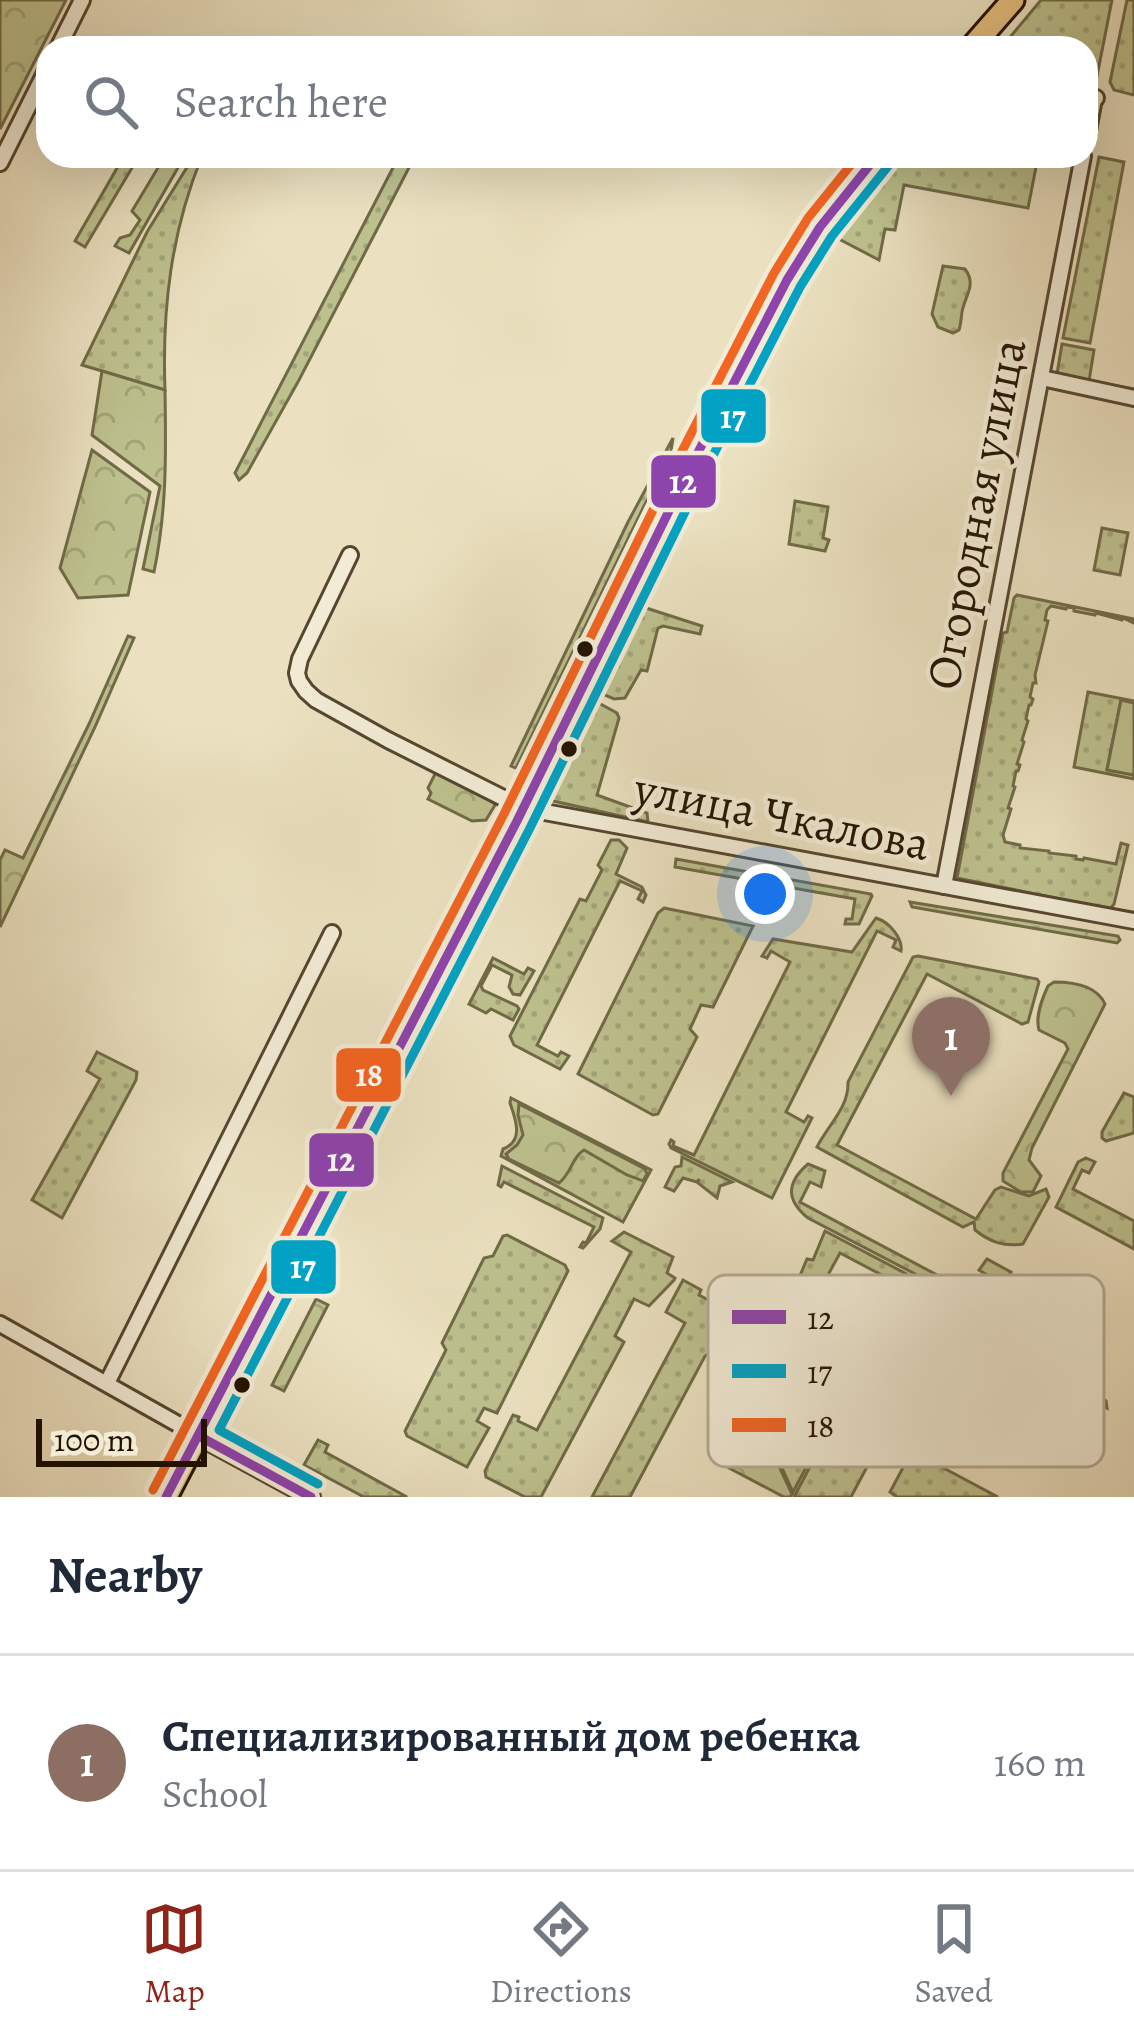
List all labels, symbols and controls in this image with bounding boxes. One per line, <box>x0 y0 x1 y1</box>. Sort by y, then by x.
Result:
search box <box>36 36 1098 168</box>
icon: search <box>78 69 144 135</box>
text: Search here <box>174 71 388 133</box>
street label: Огородная улица <box>910 333 1042 695</box>
line badge: 17 <box>699 387 768 445</box>
text: 17 <box>720 394 747 439</box>
line badge: 12 <box>649 453 718 510</box>
text: 12 <box>669 459 697 504</box>
unlabelled marker <box>574 638 596 660</box>
unlabelled marker <box>558 738 580 760</box>
street label: улица Чкалова <box>628 755 935 877</box>
your location <box>735 864 795 924</box>
pin: 1 <box>912 997 990 1096</box>
line badge: 18 <box>334 1046 403 1104</box>
text: 18 <box>355 1052 383 1097</box>
line badge: 12 <box>307 1131 376 1189</box>
text: 12 <box>327 1137 355 1182</box>
line badge: 17 <box>269 1238 338 1296</box>
text: 17 <box>290 1244 317 1289</box>
legend <box>708 1275 1104 1467</box>
text: 12 <box>807 1295 834 1340</box>
text: 17 <box>807 1349 832 1394</box>
unlabelled marker <box>231 1374 253 1396</box>
text: 18 <box>807 1403 834 1448</box>
scale bar <box>36 1413 207 1466</box>
text: 100 m <box>54 1417 134 1462</box>
text: Nearby <box>48 1540 202 1610</box>
text: Специализированный дом ребенка <box>162 1705 860 1767</box>
text: 1 <box>80 1736 94 1789</box>
text: 160 m <box>994 1736 1086 1789</box>
text: School <box>162 1767 268 1820</box>
tab: Map <box>141 1896 207 2013</box>
tab: Directions <box>490 1896 632 2013</box>
tab: Saved <box>914 1896 993 2013</box>

